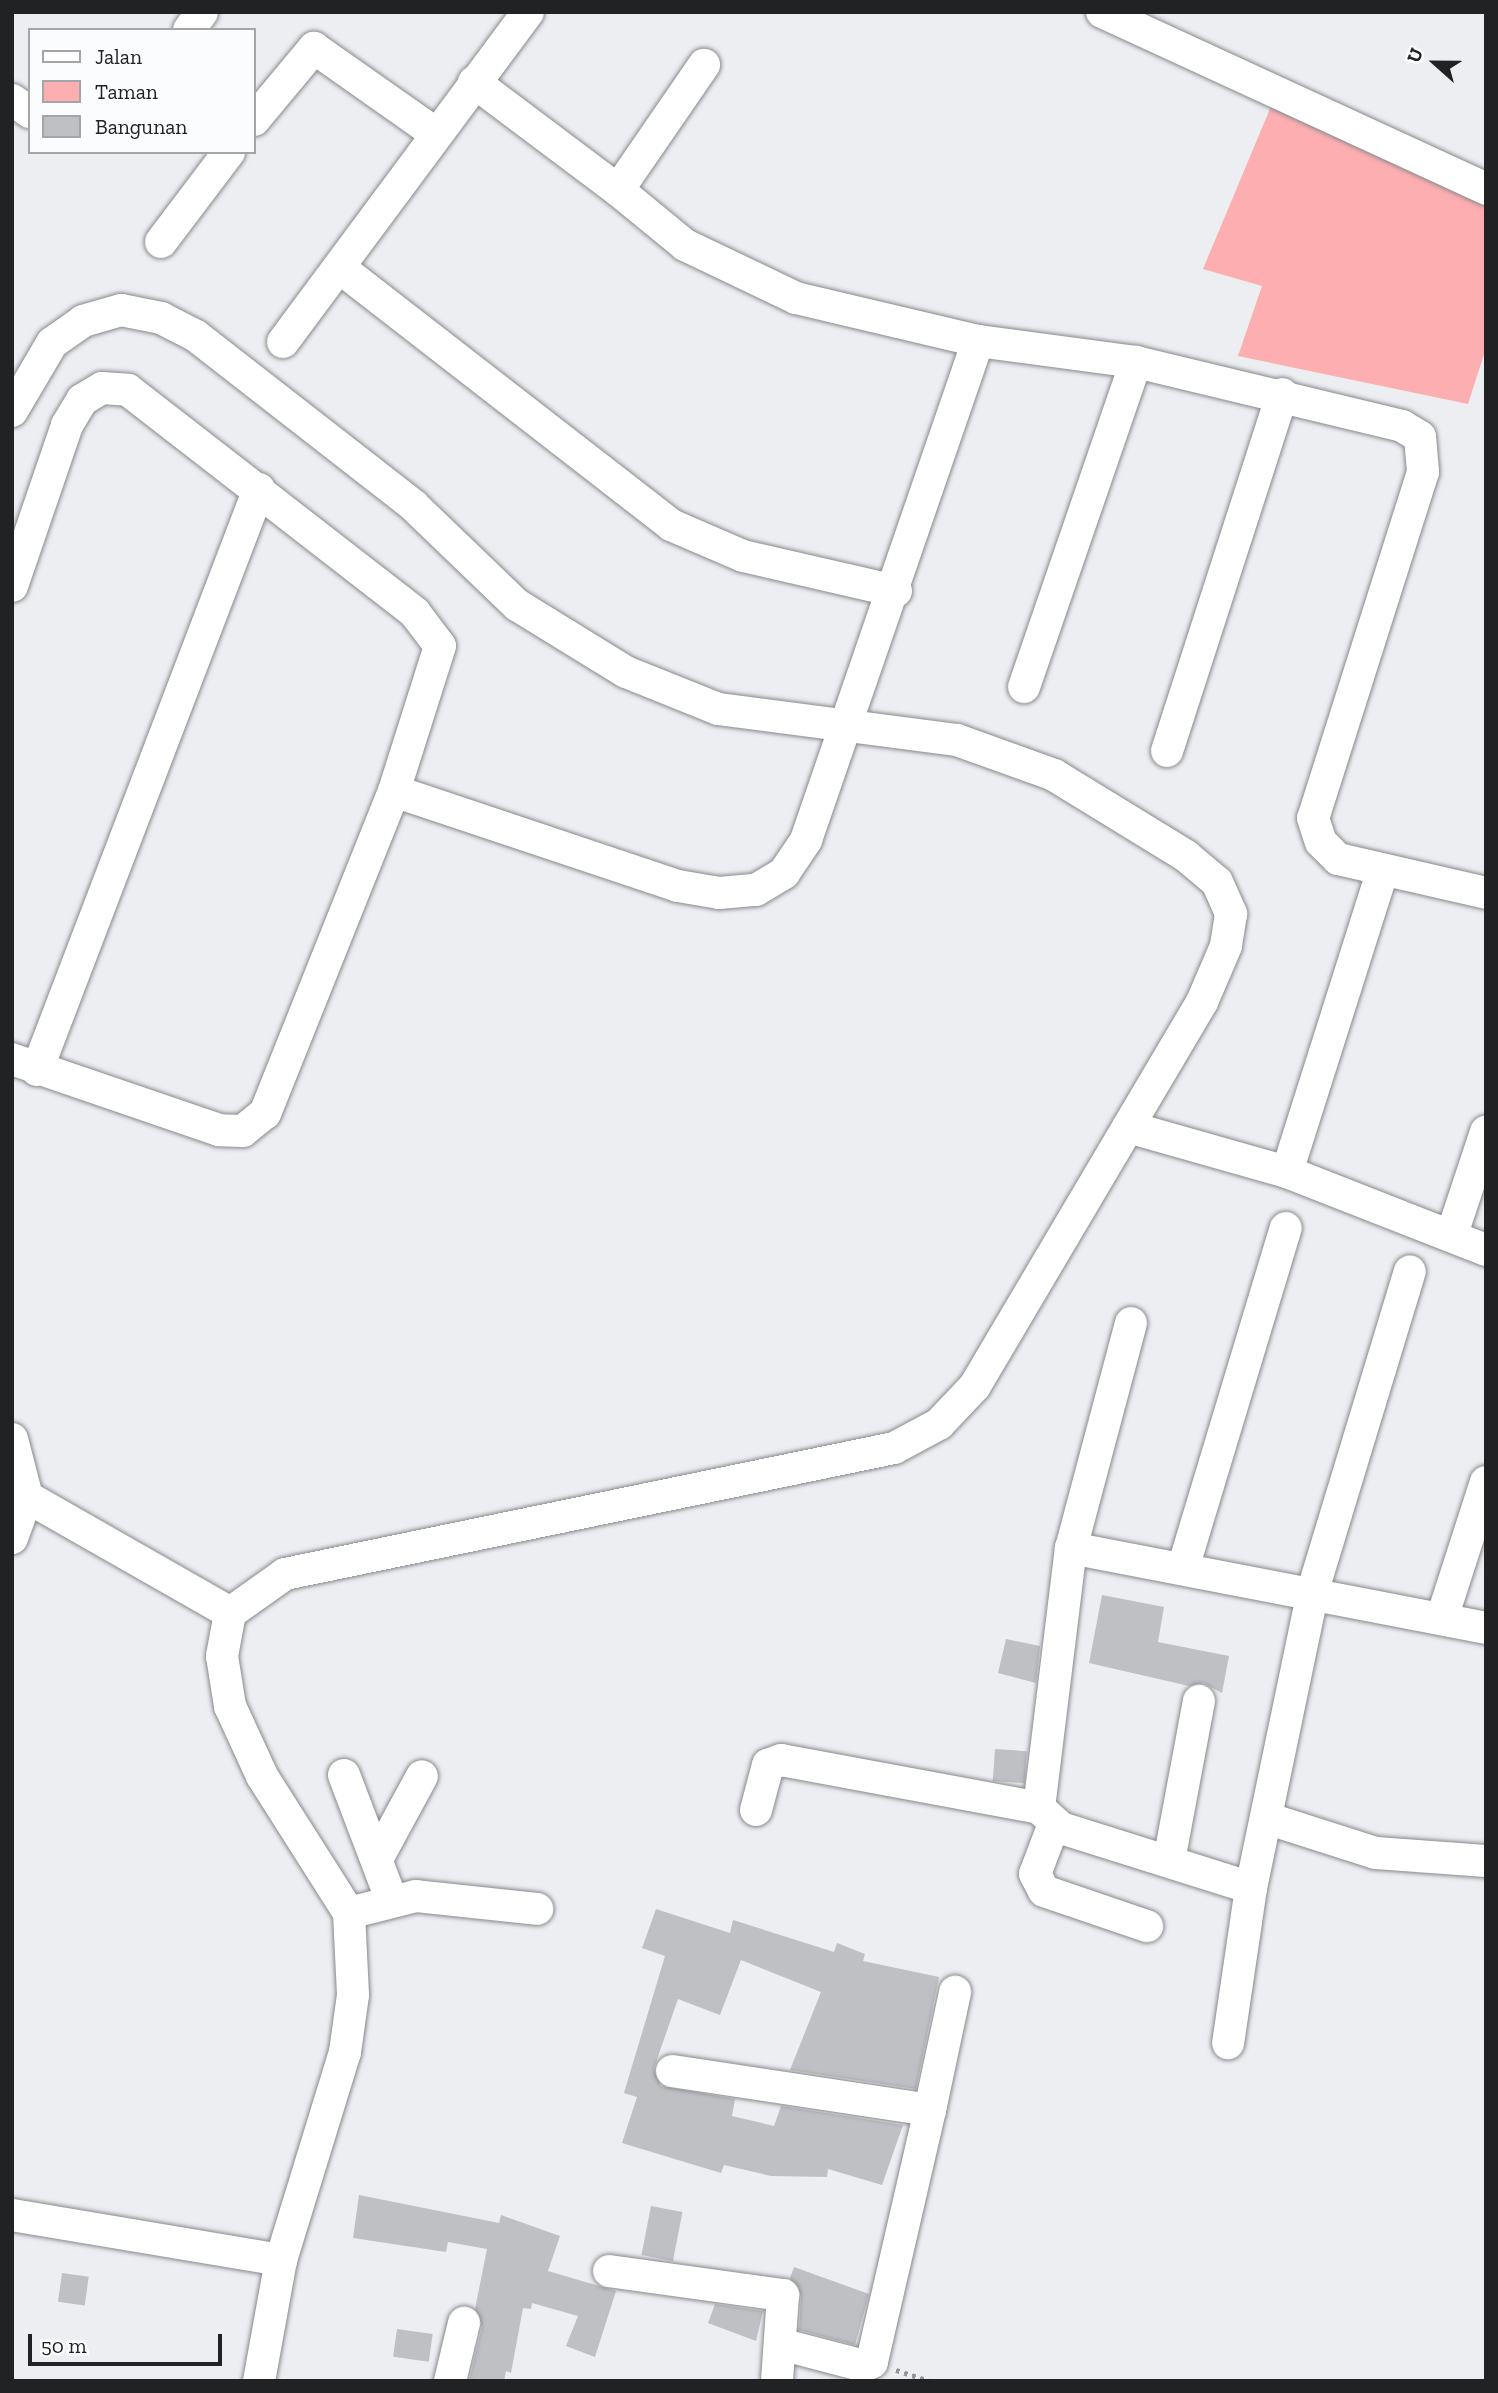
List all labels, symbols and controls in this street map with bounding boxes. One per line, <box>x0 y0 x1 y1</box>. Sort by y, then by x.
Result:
legend <box>28 28 256 154</box>
north arrow <box>1400 28 1470 98</box>
text: Jalan <box>95 44 142 69</box>
text: U <box>1402 45 1428 66</box>
text: Taman <box>95 79 158 104</box>
text: Bangunan <box>95 114 187 139</box>
scale bar <box>32 2320 226 2364</box>
text: 50 m <box>41 2333 87 2358</box>

